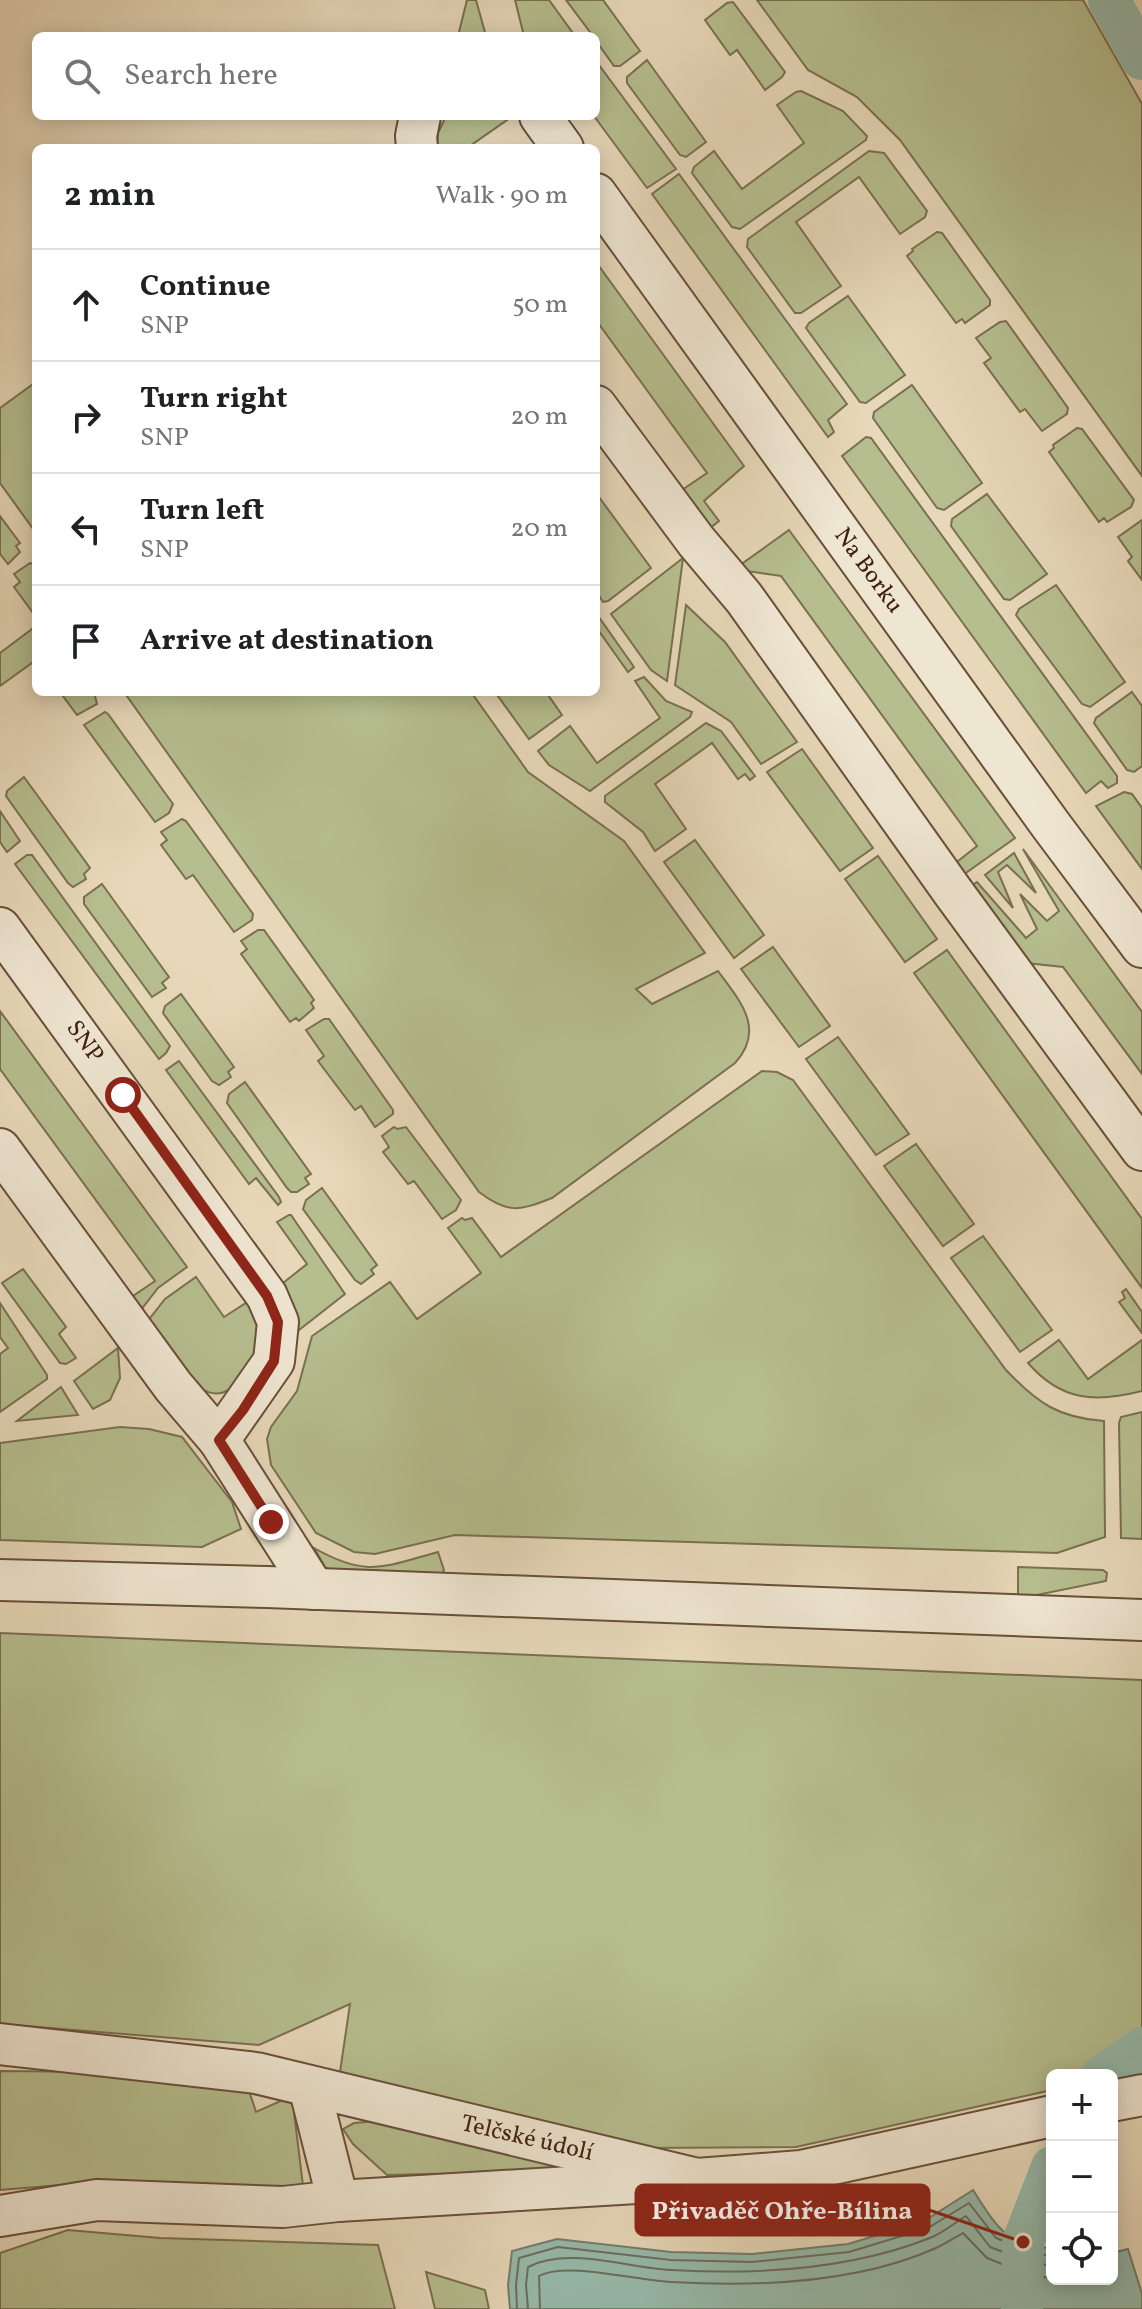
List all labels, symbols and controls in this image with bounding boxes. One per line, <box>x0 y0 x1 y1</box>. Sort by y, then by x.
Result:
search box <box>32 32 600 120</box>
icon: search <box>60 54 104 98</box>
text: Search here <box>124 55 278 97</box>
text: 2 min <box>64 173 156 220</box>
text: Walk · 90 m <box>436 178 568 214</box>
text: Continue <box>140 266 271 308</box>
icon: ahead <box>64 283 108 327</box>
text: 50 m <box>512 287 568 323</box>
text: SNP <box>140 308 189 344</box>
text: Turn right <box>140 378 288 420</box>
icon: right <box>64 395 108 439</box>
text: 20 m <box>510 399 568 435</box>
text: SNP <box>140 420 189 456</box>
text: Turn left <box>140 490 264 532</box>
icon: left <box>64 507 108 551</box>
text: 20 m <box>510 511 568 547</box>
street label: Na Borku <box>825 521 911 621</box>
text: SNP <box>140 532 189 568</box>
icon: arrive <box>64 619 108 663</box>
text: Arrive at destination <box>140 620 434 662</box>
street label: SNP <box>57 1014 111 1070</box>
route start <box>105 1077 141 1113</box>
route end <box>253 1504 289 1540</box>
map controls <box>1046 2069 1118 2285</box>
button: + <box>1046 2069 1118 2141</box>
street label: Telčské údolí <box>457 2107 597 2171</box>
button: − <box>1046 2141 1118 2213</box>
callout: Přivaděč Ohře-Bílina <box>636 2185 929 2235</box>
text: Přivaděč Ohře-Bílina <box>651 2194 913 2230</box>
button: locate <box>1046 2213 1118 2285</box>

